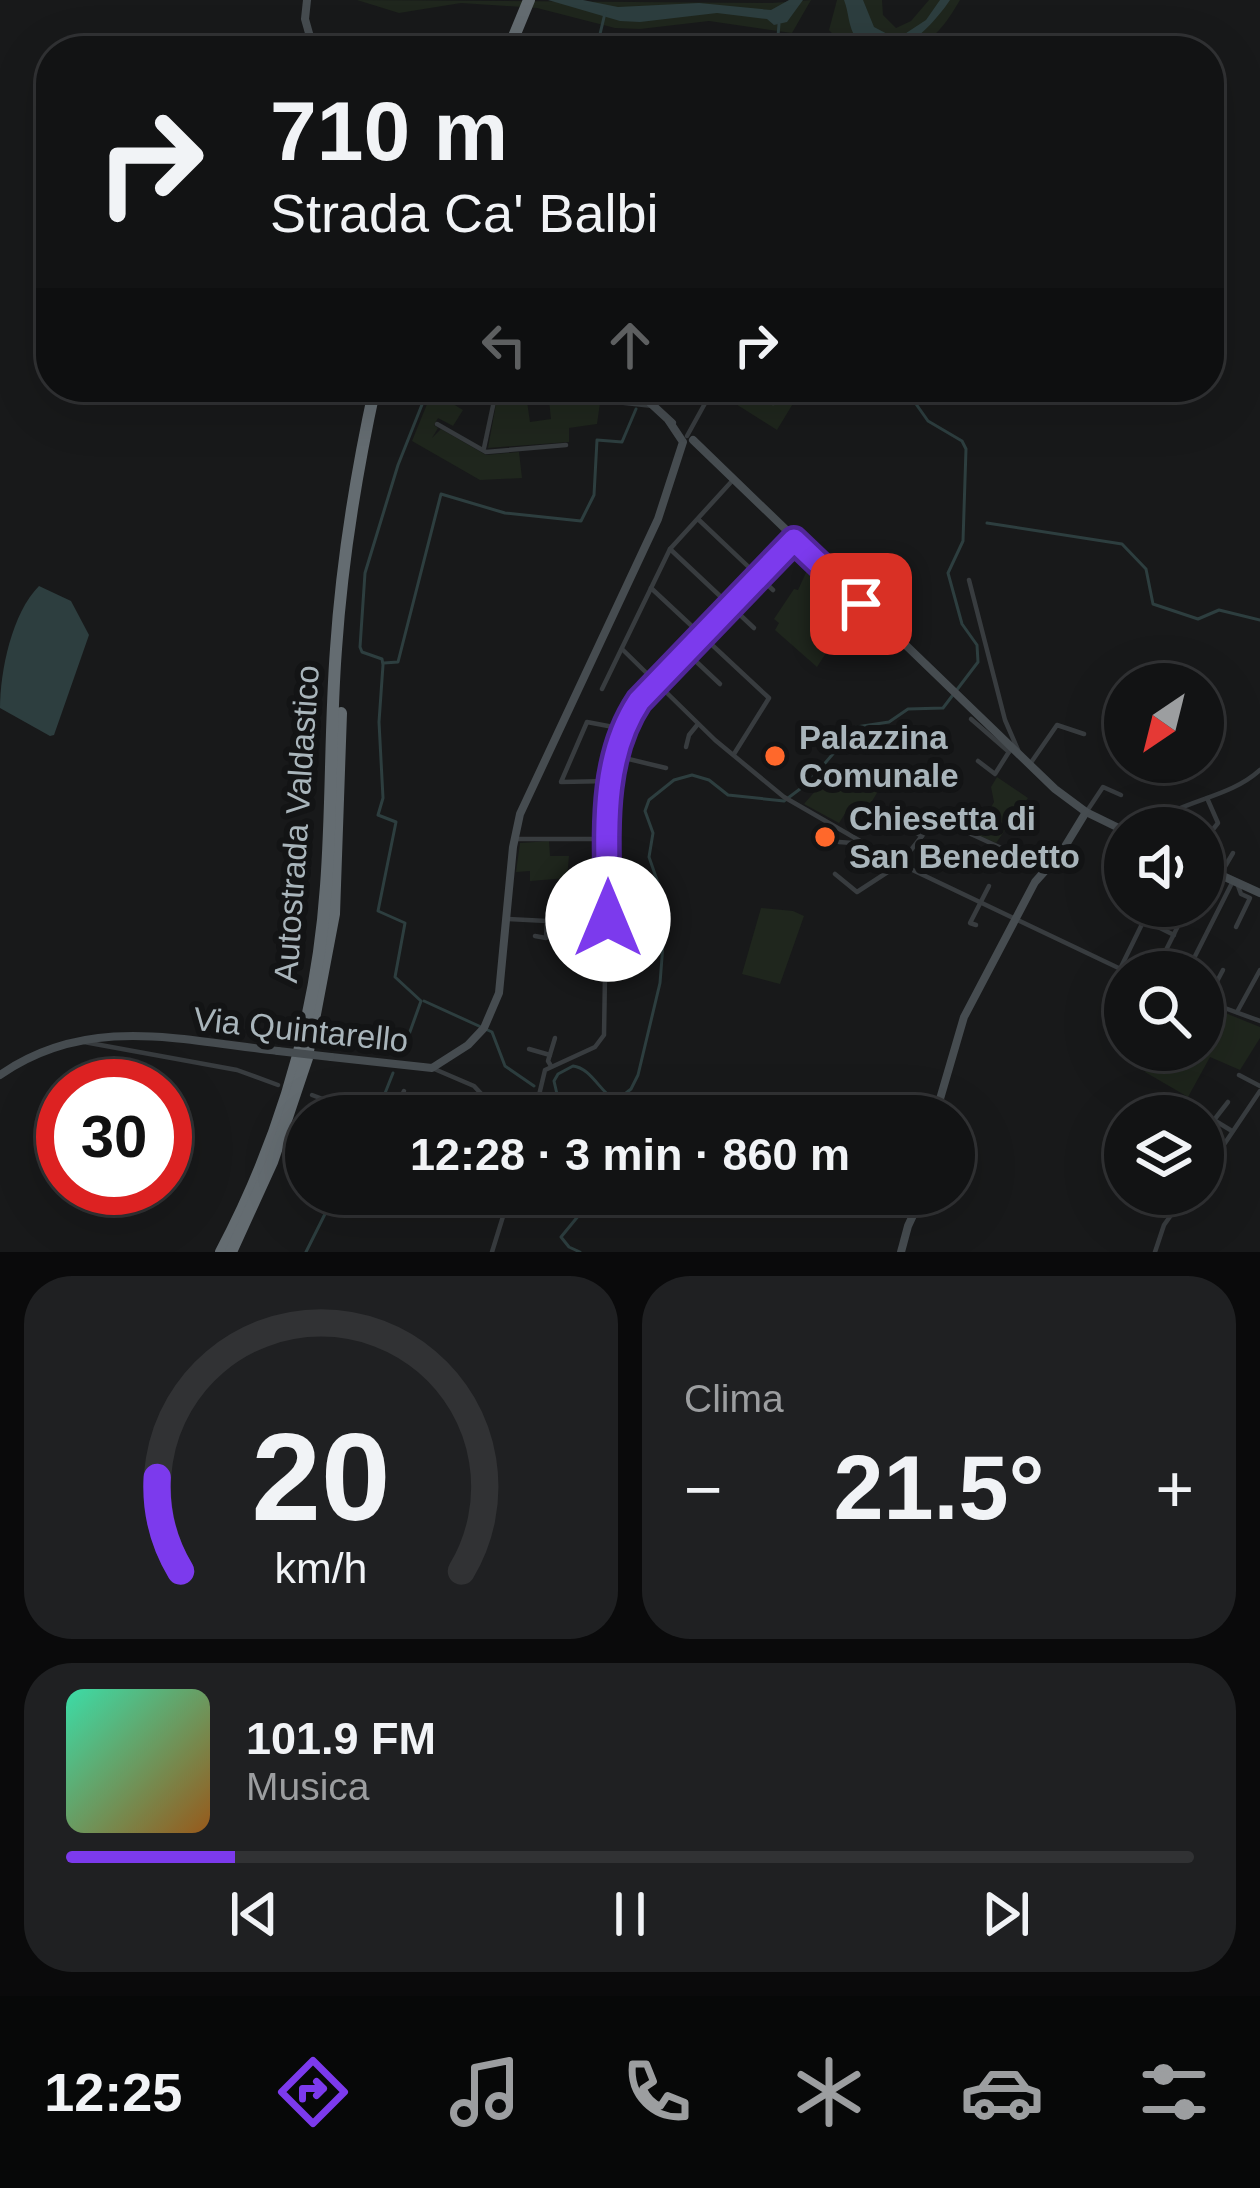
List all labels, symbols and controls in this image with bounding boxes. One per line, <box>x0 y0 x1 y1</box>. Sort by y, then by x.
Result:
icon: right <box>72 84 228 240</box>
text: 710 m <box>270 84 508 178</box>
text: Strada Ca' Balbi <box>270 183 659 243</box>
icon: left <box>471 312 537 378</box>
icon: ahead <box>597 312 663 378</box>
icon: right <box>723 312 789 378</box>
pin <box>810 553 912 655</box>
icon: arrive <box>828 571 894 637</box>
north arrow <box>1104 663 1224 783</box>
map controls <box>1104 663 1224 1215</box>
street label: Autostrada Valdastico <box>267 664 326 984</box>
place label: Palazzina Comunale <box>799 719 959 794</box>
marker: Palazzina Comunale <box>762 743 788 769</box>
place label: Chiesetta di San Benedetto <box>849 800 1080 875</box>
button: sound <box>1104 807 1224 927</box>
marker: Chiesetta di San Benedetto <box>812 824 838 850</box>
position arrow <box>545 856 671 982</box>
button: search <box>1104 951 1224 1071</box>
street label: Via Quintarello <box>192 1000 410 1059</box>
speed limit sign: 30 <box>36 1059 192 1215</box>
button: layers <box>1104 1095 1224 1215</box>
text: 12:28 · 3 min · 860 m <box>410 1129 850 1180</box>
text: Clima <box>684 1377 784 1420</box>
text: 20 <box>252 1407 390 1546</box>
text: 21.5° <box>833 1438 1045 1538</box>
text: − <box>684 1452 723 1526</box>
text: + <box>1155 1452 1194 1526</box>
text: km/h <box>275 1543 367 1591</box>
text: 101.9 FM <box>246 1713 436 1764</box>
text: Musica <box>246 1765 370 1808</box>
icon: previous <box>221 1881 287 1947</box>
icon: pause <box>597 1881 663 1947</box>
icon: next <box>973 1881 1039 1947</box>
icon: directions <box>271 2050 355 2134</box>
icon: music <box>443 2050 527 2134</box>
icon: phone <box>615 2050 699 2134</box>
icon: climate <box>787 2050 871 2134</box>
icon: car <box>960 2050 1044 2134</box>
icon: filters <box>1132 2050 1216 2134</box>
text: 12:25 <box>44 2062 182 2122</box>

